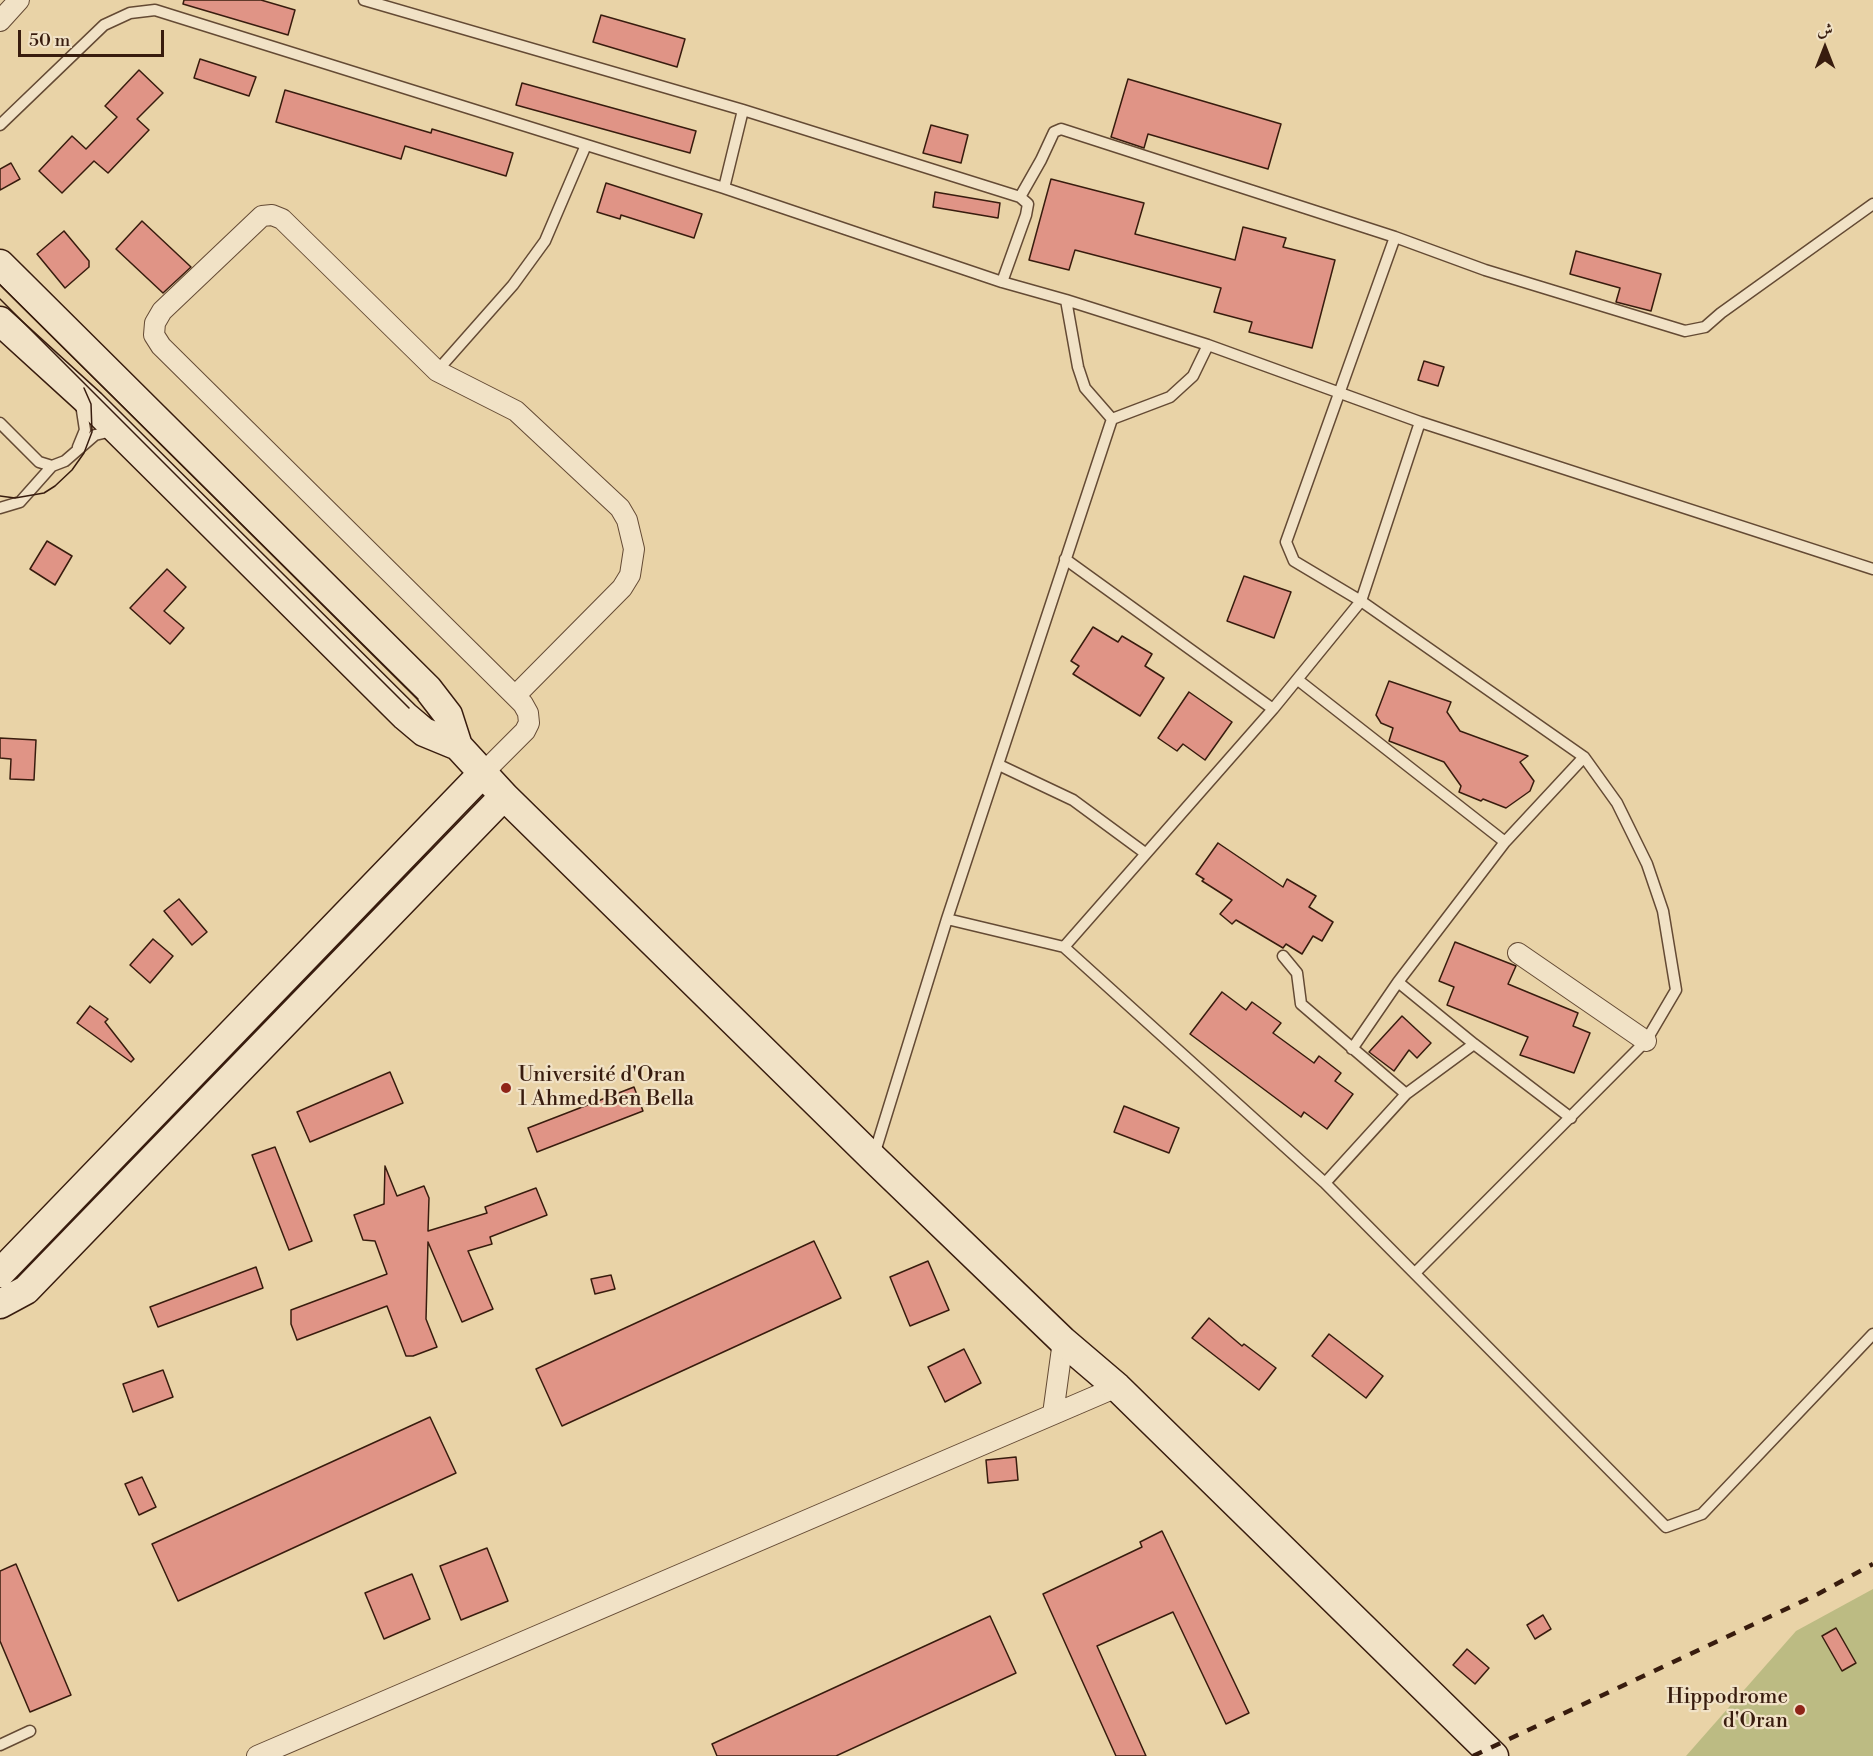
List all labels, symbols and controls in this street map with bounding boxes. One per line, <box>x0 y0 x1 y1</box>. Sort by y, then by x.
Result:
scale bar <box>21 18 166 56</box>
north arrow <box>1795 18 1855 78</box>
text: ش <box>1817 20 1833 40</box>
text: 50 m <box>29 29 70 52</box>
place label: Université d'Oran 1 Ahmed Ben Bella <box>518 1063 694 1113</box>
marker: Université d'Oran 1 Ahmed Ben Bella <box>499 1081 513 1095</box>
place label: Hippodrome d'Oran <box>1667 1685 1788 1735</box>
marker: Hippodrome d'Oran <box>1793 1703 1807 1717</box>

